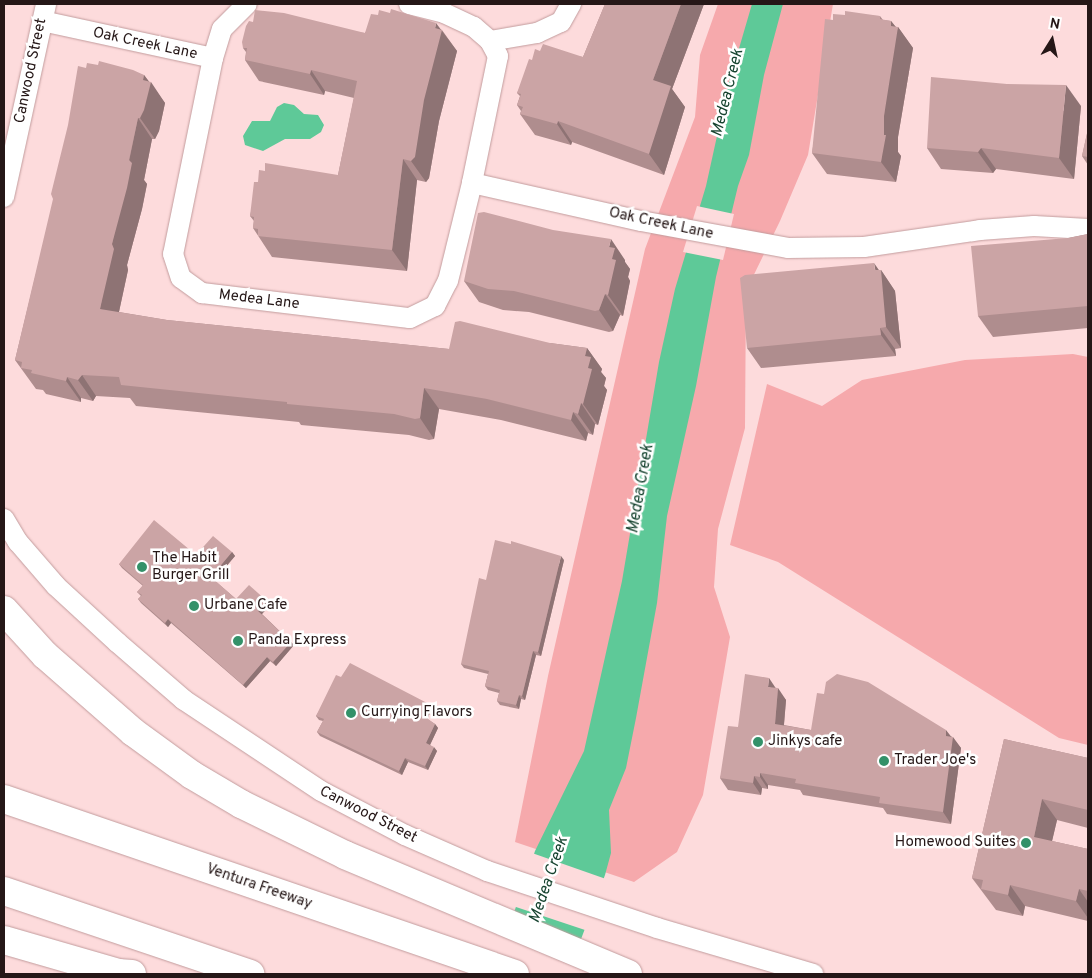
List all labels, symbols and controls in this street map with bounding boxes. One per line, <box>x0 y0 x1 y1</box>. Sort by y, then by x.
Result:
north arrow <box>1027 15 1077 65</box>
text: N <box>1048 15 1061 34</box>
street label: Canwood Street <box>11 17 51 125</box>
street label: Oak Creek Lane <box>91 24 199 64</box>
water label: Medea Creek <box>708 47 748 139</box>
street label: Oak Creek Lane <box>607 204 715 244</box>
street label: Medea Lane <box>217 286 301 314</box>
water label: Medea Creek <box>624 443 658 535</box>
place label: The Habit Burger Grill <box>152 549 230 584</box>
marker: The Habit Burger Grill <box>136 561 148 573</box>
place label: Urbane Cafe <box>204 597 287 615</box>
marker: Urbane Cafe <box>188 600 200 612</box>
place label: Panda Express <box>248 632 346 650</box>
marker: Panda Express <box>232 635 244 647</box>
place label: Currying Flavors <box>361 704 472 722</box>
marker: Currying Flavors <box>345 707 357 719</box>
place label: Jinkys cafe <box>768 733 842 751</box>
marker: Jinkys cafe <box>752 736 764 748</box>
place label: Trader Joe's <box>894 752 976 770</box>
marker: Trader Joe's <box>878 755 890 767</box>
street label: Canwood Street <box>316 783 420 847</box>
water label: Medea Creek <box>525 834 573 926</box>
place label: Homewood Suites <box>895 834 1016 852</box>
marker: Homewood Suites <box>1020 837 1032 849</box>
street label: Ventura Freeway <box>204 860 314 914</box>

